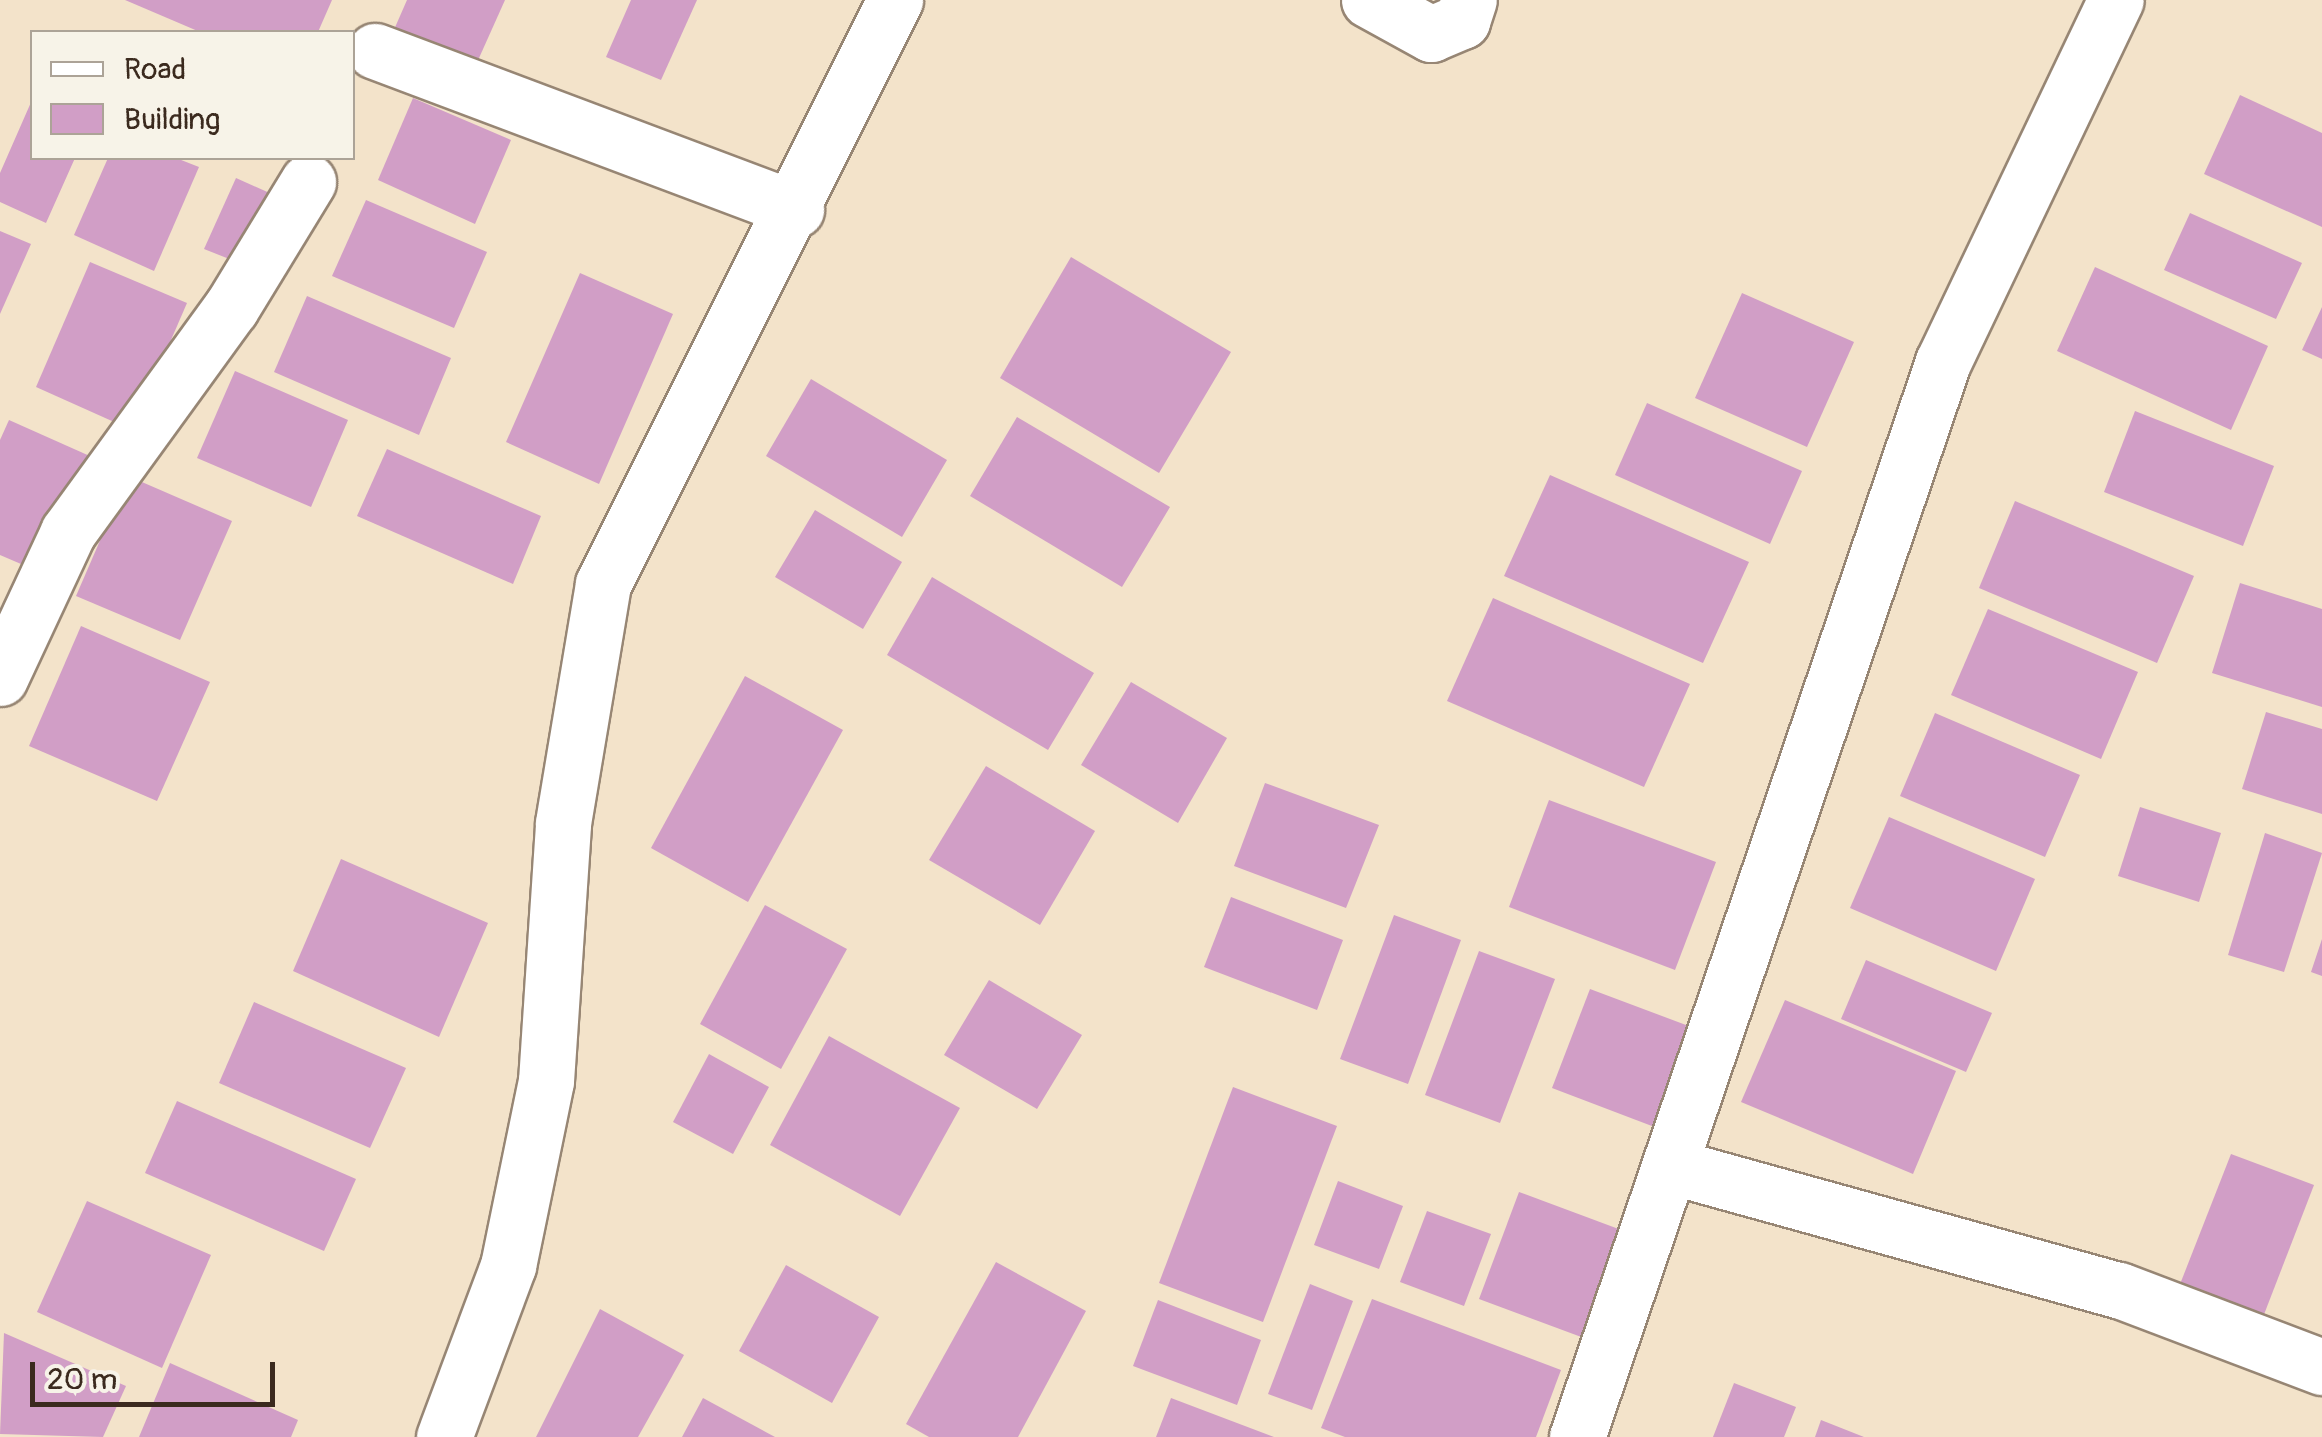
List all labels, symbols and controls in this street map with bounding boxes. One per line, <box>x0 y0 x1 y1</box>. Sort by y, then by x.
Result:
legend <box>30 30 355 160</box>
text: Road <box>124 51 186 88</box>
text: Building <box>124 101 220 138</box>
scale bar <box>35 1342 280 1404</box>
text: 20 m <box>47 1361 117 1398</box>

